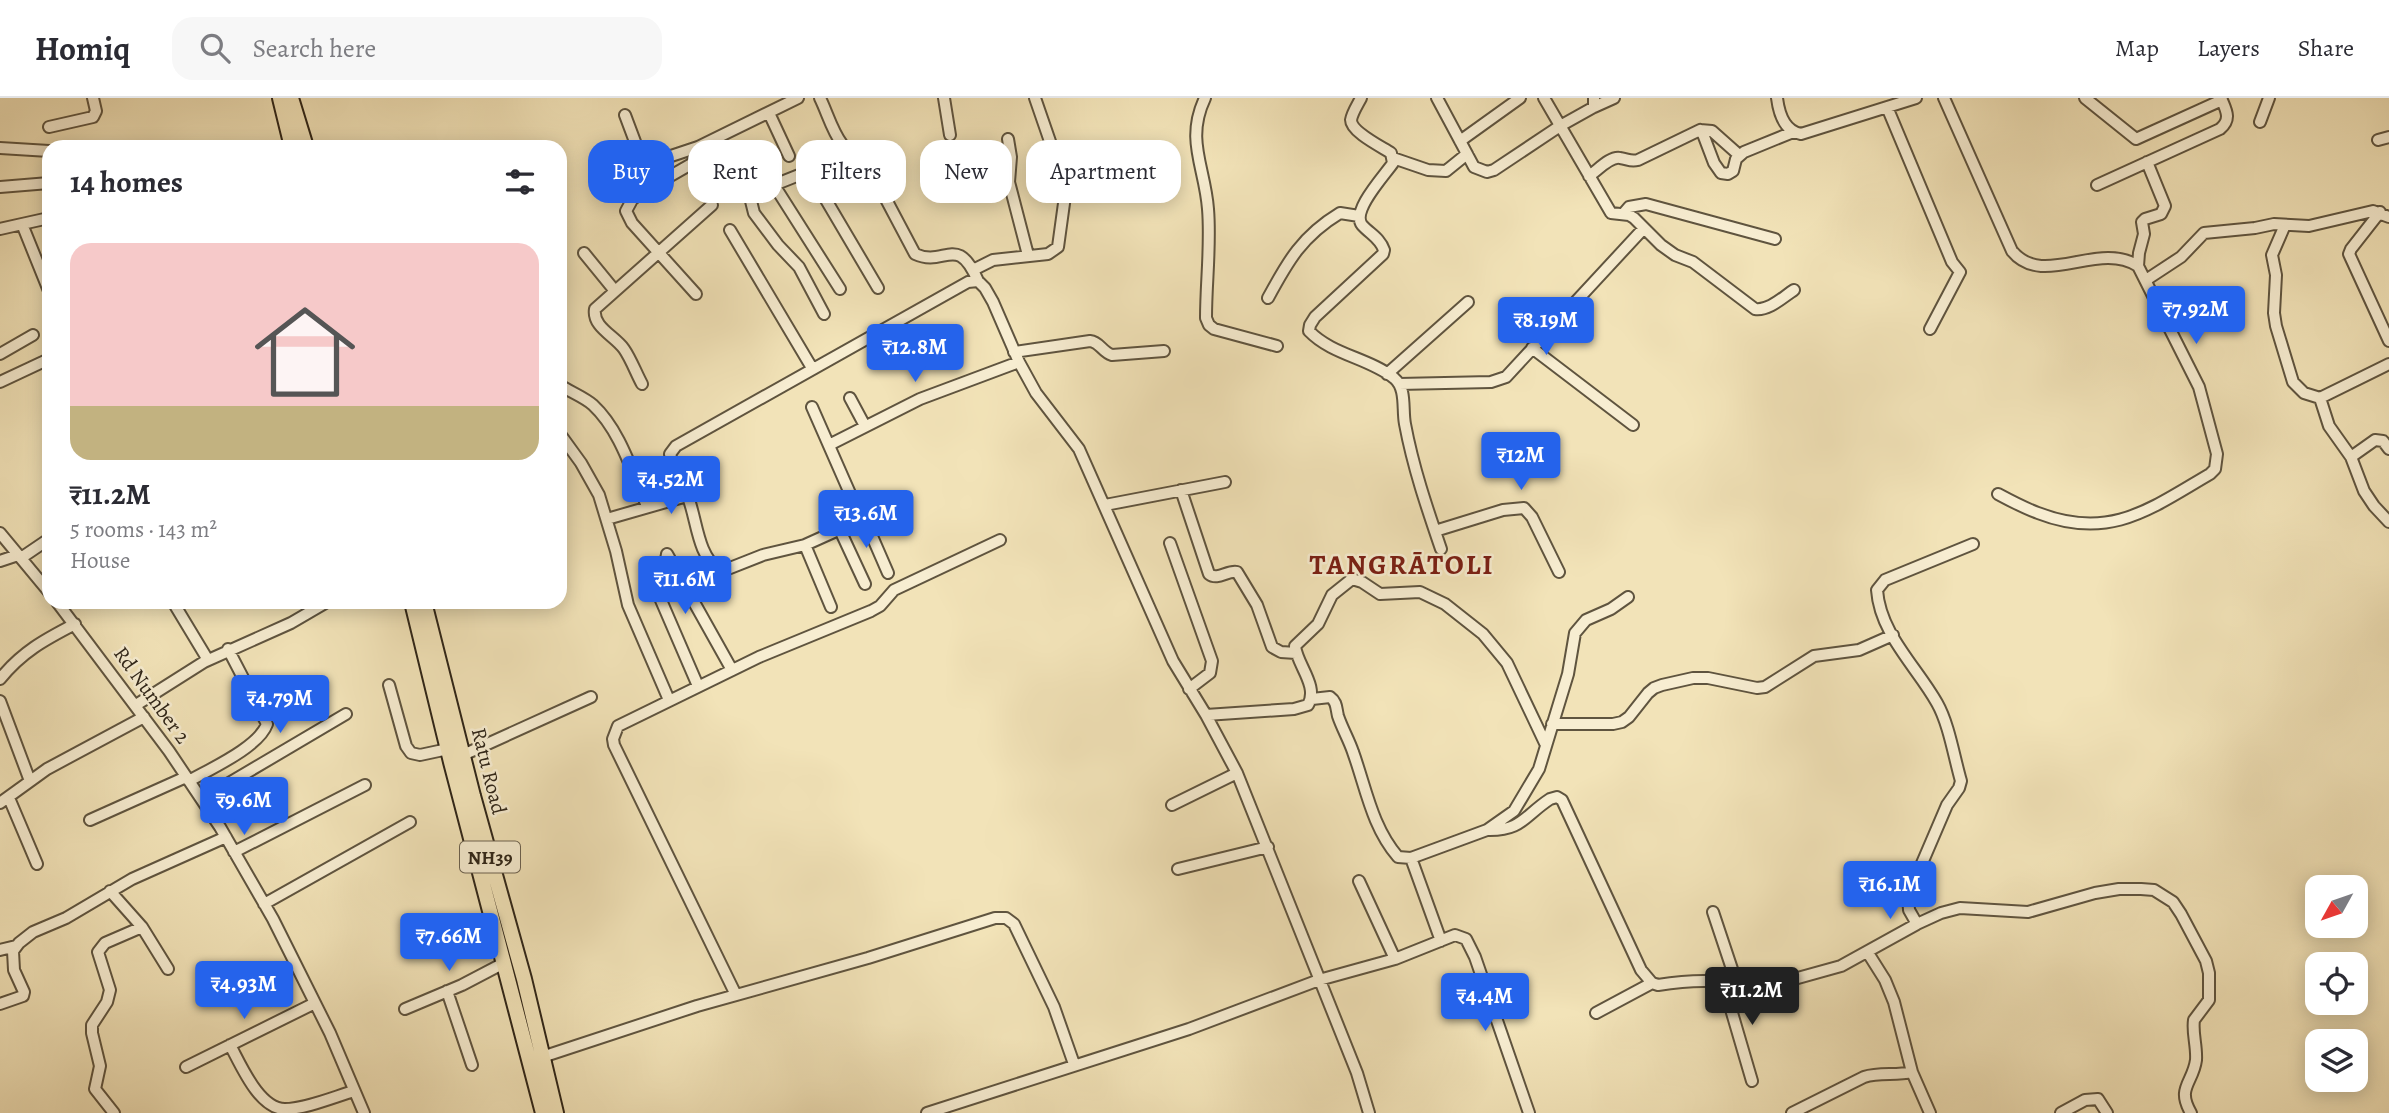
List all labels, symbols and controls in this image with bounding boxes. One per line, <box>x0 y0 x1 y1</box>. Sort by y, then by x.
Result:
search box <box>172 17 662 80</box>
text: Homiq <box>35 26 130 71</box>
icon: search <box>196 29 234 67</box>
text: Search here <box>252 31 376 66</box>
text: Map <box>2115 32 2159 64</box>
text: Layers <box>2197 32 2260 64</box>
text: Share <box>2298 32 2354 64</box>
chip: Buy <box>588 140 674 203</box>
chip: Rent <box>688 140 782 203</box>
chip: Filters <box>796 140 906 203</box>
chip: New <box>920 140 1012 203</box>
chip: Apartment <box>1026 140 1181 203</box>
text: 14 homes <box>70 162 183 202</box>
icon: filters <box>501 163 539 201</box>
pin: ₹7.92M <box>2139 286 2253 346</box>
icon: home <box>242 289 368 415</box>
text: ₹7.92M <box>2163 293 2229 324</box>
pin: ₹8.19M <box>1489 298 1603 357</box>
text: ₹8.19M <box>1514 304 1578 335</box>
pin: ₹12.8M <box>858 324 972 384</box>
text: ₹12.8M <box>883 331 947 362</box>
pin: ₹12M <box>1480 432 1562 492</box>
text: ₹12M <box>1497 439 1545 470</box>
pin: ₹4.52M <box>614 456 728 516</box>
text: ₹4.52M <box>638 463 704 494</box>
text: ₹11.2M <box>70 474 151 514</box>
pin: ₹13.6M <box>809 490 923 550</box>
text: ₹13.6M <box>834 497 898 528</box>
text: 5 rooms · 143 m² <box>70 514 217 545</box>
text: House <box>70 545 130 576</box>
district label: TANGRĀTOLI <box>1309 546 1495 584</box>
pin: ₹11.6M <box>628 556 742 616</box>
text: ₹11.6M <box>654 563 716 594</box>
street label: Rd Number 2 <box>107 641 197 749</box>
pin: ₹4.79M <box>223 676 337 735</box>
text: ₹4.79M <box>247 682 313 713</box>
street label: Ratu Road <box>465 725 513 818</box>
pin: ₹9.6M <box>195 778 293 837</box>
text: ₹9.6M <box>216 784 272 815</box>
road number: NH39 <box>460 842 520 872</box>
pin: ₹16.1M <box>1833 862 1947 921</box>
text: ₹16.1M <box>1859 868 1921 899</box>
north arrow <box>2305 875 2368 938</box>
map controls <box>2305 875 2368 1092</box>
pin: ₹7.66M <box>392 914 506 973</box>
text: ₹7.66M <box>416 920 482 951</box>
button: locate <box>2305 952 2368 1015</box>
pin: ₹4.93M <box>187 962 301 1021</box>
text: ₹4.93M <box>211 968 277 999</box>
pin: ₹11.2M <box>1695 968 1809 1027</box>
pin: ₹4.4M <box>1436 974 1534 1033</box>
text: ₹11.2M <box>1721 974 1783 1005</box>
text: ₹4.4M <box>1457 980 1513 1011</box>
button: layers <box>2305 1029 2368 1092</box>

